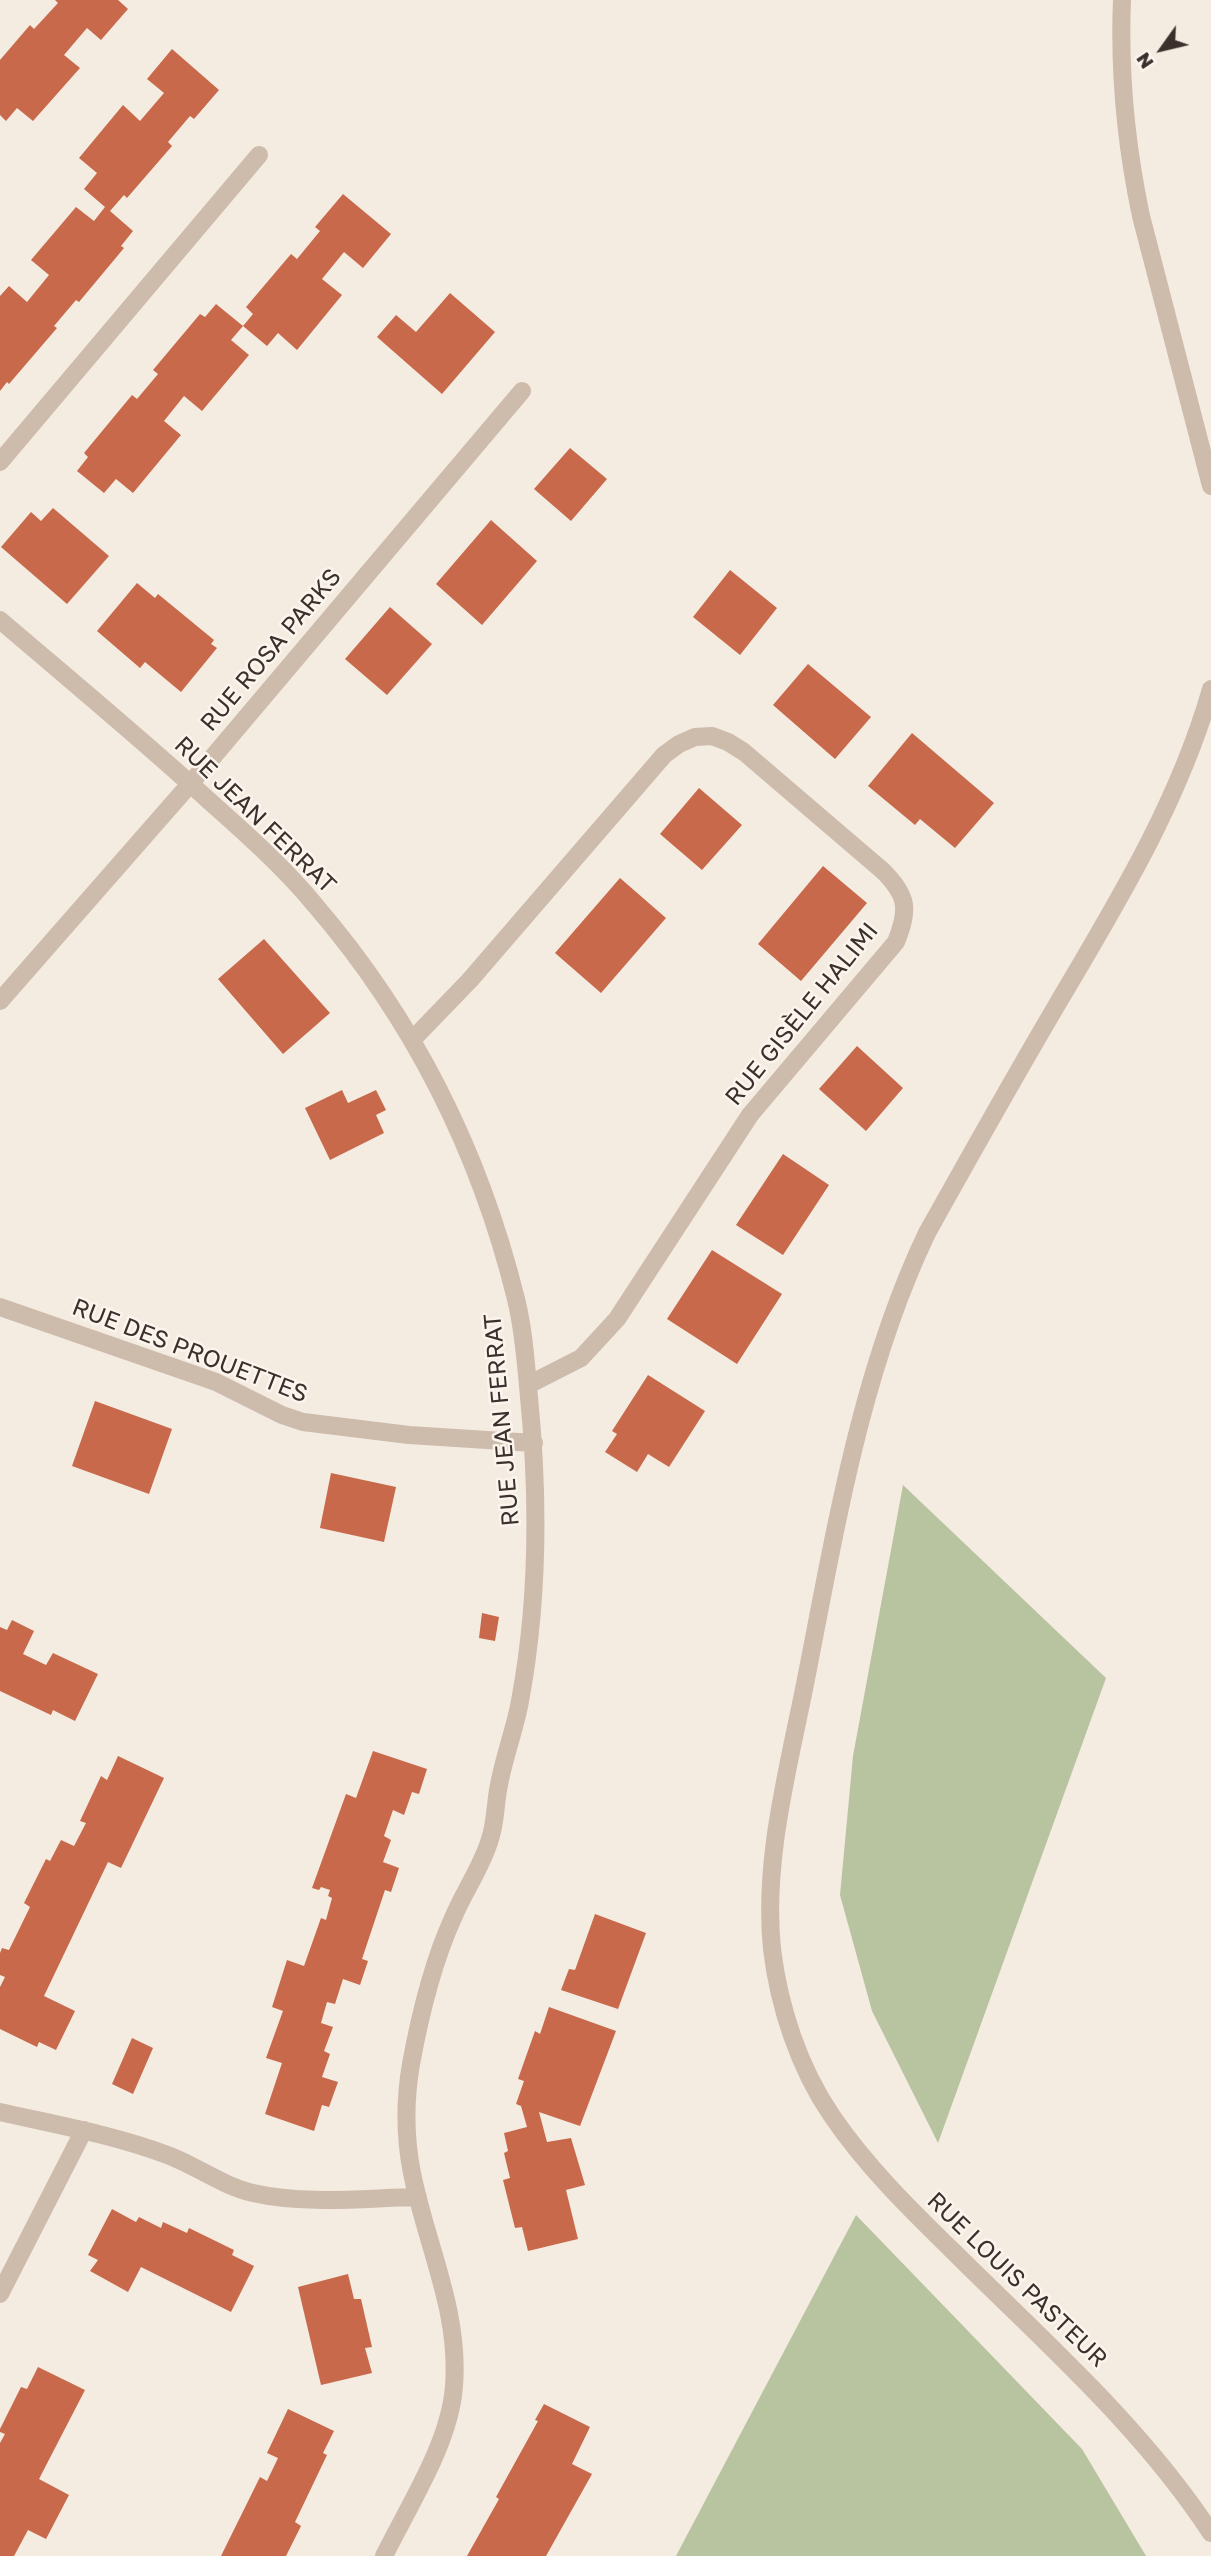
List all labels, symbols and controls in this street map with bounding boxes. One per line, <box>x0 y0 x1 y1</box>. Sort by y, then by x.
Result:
north arrow <box>1127 14 1197 84</box>
text: N <box>1131 49 1158 73</box>
street label: RUE ROSA PARKS <box>195 563 347 737</box>
street label: RUE JEAN FERRAT <box>168 731 342 899</box>
street label: RUE GISÈLE HALIMI <box>719 917 885 1111</box>
street label: RUE DES PROUETTES <box>68 1293 312 1409</box>
street label: RUE JEAN FERRAT <box>478 1313 526 1527</box>
street label: RUE LOUIS PASTEUR <box>921 2187 1113 2373</box>

